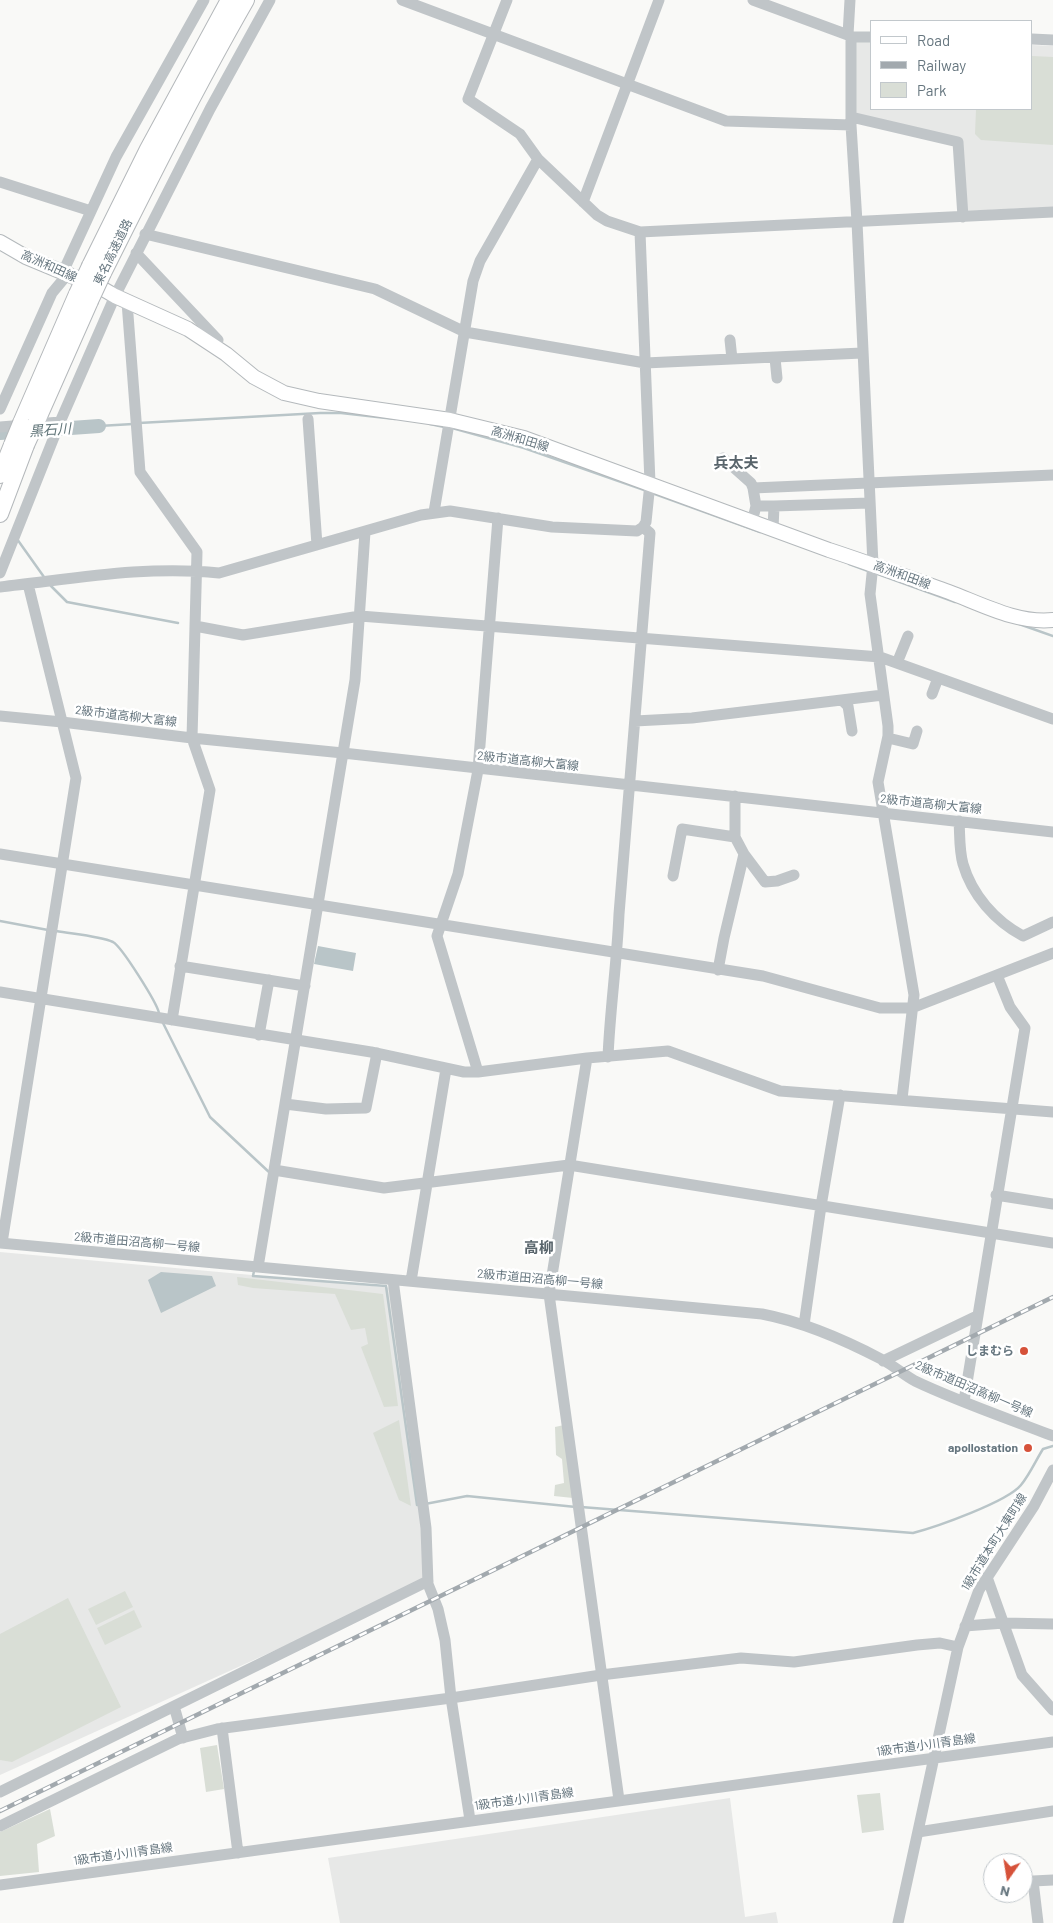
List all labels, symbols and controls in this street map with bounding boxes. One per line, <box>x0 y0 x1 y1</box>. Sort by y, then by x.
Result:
legend <box>870 20 1033 110</box>
text: Road <box>917 31 950 49</box>
text: Railway <box>917 56 966 74</box>
text: Park <box>917 81 946 99</box>
street label: 東名高速道路 <box>91 216 135 288</box>
street label: 高洲和田線 <box>19 247 79 285</box>
water label: 黒石川 <box>28 420 72 440</box>
street label: 高洲和田線 <box>489 423 551 455</box>
district label: 兵太夫 <box>714 454 758 472</box>
street label: 高洲和田線 <box>871 558 933 592</box>
street label: 2級市道高柳大富線 <box>74 703 178 729</box>
street label: 2級市道高柳大富線 <box>476 748 580 774</box>
street label: 2級市道高柳大富線 <box>879 791 983 817</box>
street label: 2級市道田沼高柳一号線 <box>73 1229 201 1255</box>
district label: 高柳 <box>524 1239 554 1257</box>
street label: 2級市道田沼高柳一号線 <box>476 1266 604 1292</box>
place label: しまむら <box>966 1344 1014 1358</box>
marker: しまむら <box>1018 1345 1030 1357</box>
street label: 2級市道田沼高柳一号線 <box>913 1358 1035 1420</box>
place label: apollostation <box>948 1441 1018 1455</box>
marker: apollostation <box>1022 1442 1034 1454</box>
street label: 1級市道本町大東町線 <box>958 1491 1030 1593</box>
street label: 1級市道小川青島線 <box>875 1731 977 1759</box>
street label: 1級市道小川青島線 <box>473 1785 575 1813</box>
street label: 1級市道小川青島線 <box>72 1840 174 1868</box>
north arrow <box>983 1853 1033 1903</box>
text: N <box>998 1883 1011 1901</box>

